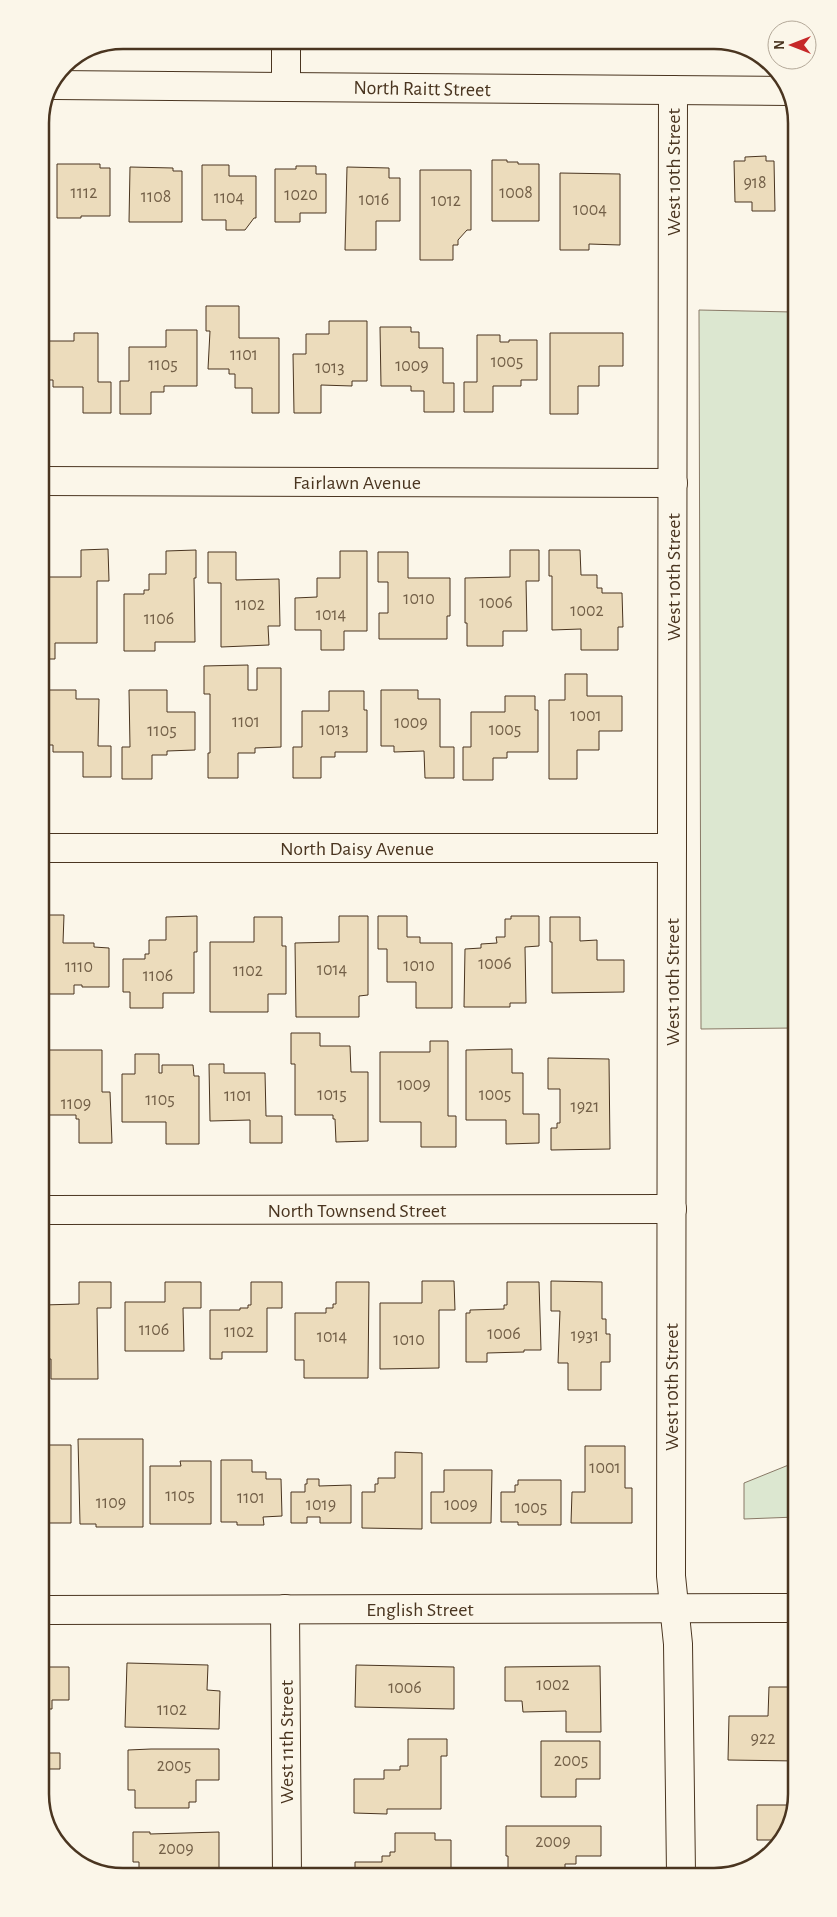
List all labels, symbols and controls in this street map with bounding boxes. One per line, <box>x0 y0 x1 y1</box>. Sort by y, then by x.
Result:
north arrow <box>767 20 817 70</box>
text: N <box>773 40 787 50</box>
street label: North Raitt Street <box>353 78 491 100</box>
street label: West 10th Street <box>664 107 684 236</box>
house number: 918 <box>743 174 767 192</box>
house number: 1112 <box>71 184 97 202</box>
house number: 1008 <box>499 184 533 202</box>
house number: 1020 <box>284 186 318 204</box>
house number: 1108 <box>141 188 171 206</box>
house number: 1104 <box>214 189 245 207</box>
house number: 1016 <box>359 191 389 209</box>
house number: 1012 <box>431 192 461 210</box>
house number: 1004 <box>573 201 607 219</box>
house number: 1101 <box>230 346 258 364</box>
house number: 1005 <box>491 353 523 371</box>
house number: 1105 <box>148 356 178 374</box>
house number: 1009 <box>395 357 429 375</box>
house number: 1013 <box>315 359 345 377</box>
street label: Fairlawn Avenue <box>293 473 421 493</box>
street label: West 10th Street <box>664 512 684 641</box>
house number: 1010 <box>403 590 435 608</box>
house number: 1006 <box>479 594 513 612</box>
house number: 1102 <box>235 596 265 614</box>
house number: 1002 <box>570 602 604 620</box>
house number: 1014 <box>316 606 347 624</box>
house number: 1106 <box>144 610 174 628</box>
house number: 1001 <box>570 707 602 725</box>
house number: 1101 <box>232 713 260 731</box>
house number: 1009 <box>394 714 428 732</box>
house number: 1013 <box>319 721 349 739</box>
house number: 1005 <box>489 721 521 739</box>
house number: 1105 <box>147 722 177 740</box>
street label: North Daisy Avenue <box>280 839 434 859</box>
street label: West 10th Street <box>663 917 683 1046</box>
house number: 1006 <box>478 955 512 973</box>
house number: 1010 <box>403 957 435 975</box>
house number: 1110 <box>65 958 93 976</box>
house number: 1014 <box>317 961 348 979</box>
house number: 1102 <box>233 962 263 980</box>
house number: 1106 <box>143 967 173 985</box>
house number: 1009 <box>397 1076 431 1094</box>
house number: 1015 <box>317 1086 347 1104</box>
house number: 1005 <box>479 1086 511 1104</box>
house number: 1101 <box>224 1087 252 1105</box>
house number: 1105 <box>145 1091 175 1109</box>
house number: 1109 <box>61 1095 91 1113</box>
house number: 1921 <box>570 1098 600 1116</box>
street label: North Townsend Street <box>268 1201 447 1221</box>
house number: 1106 <box>139 1321 169 1339</box>
street label: West 10th Street <box>662 1322 682 1451</box>
house number: 1102 <box>224 1323 254 1341</box>
house number: 1006 <box>487 1325 521 1343</box>
house number: 1931 <box>571 1327 599 1345</box>
house number: 1014 <box>317 1328 348 1346</box>
house number: 1010 <box>393 1331 425 1349</box>
house number: 1001 <box>589 1459 621 1477</box>
house number: 1105 <box>165 1487 195 1505</box>
house number: 1101 <box>237 1489 265 1507</box>
house number: 1109 <box>96 1494 126 1512</box>
house number: 1019 <box>306 1496 336 1514</box>
house number: 1009 <box>444 1496 478 1514</box>
house number: 1005 <box>515 1499 547 1517</box>
street label: English Street <box>366 1600 474 1620</box>
house number: 1002 <box>536 1676 570 1694</box>
street label: West 11th Street <box>277 1679 297 1804</box>
house number: 1006 <box>388 1679 422 1697</box>
house number: 1102 <box>157 1701 187 1719</box>
house number: 922 <box>751 1730 775 1748</box>
house number: 2005 <box>554 1752 588 1770</box>
house number: 2005 <box>157 1757 191 1775</box>
house number: 2009 <box>535 1833 571 1851</box>
house number: 2009 <box>158 1840 194 1858</box>

